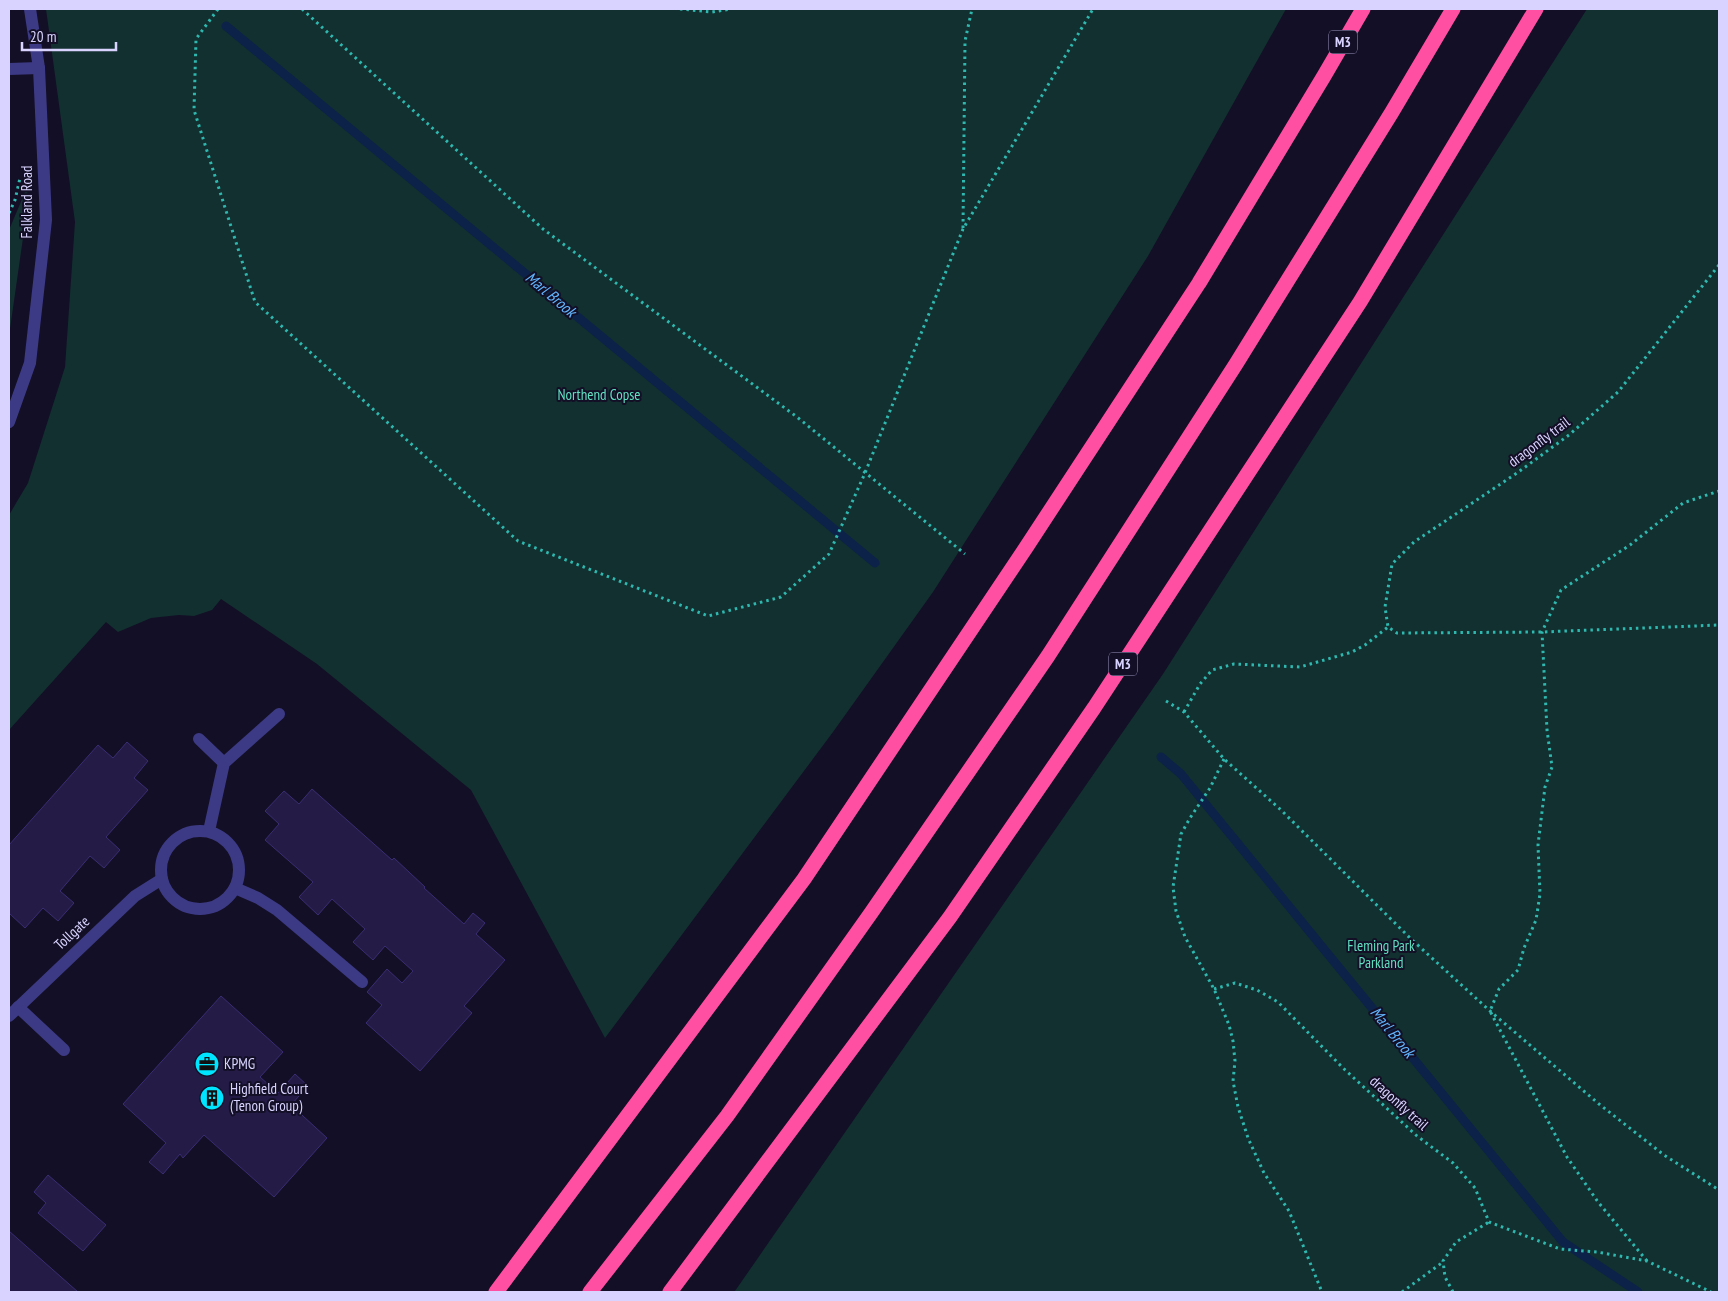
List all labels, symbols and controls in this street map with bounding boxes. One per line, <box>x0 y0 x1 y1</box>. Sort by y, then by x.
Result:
scale bar <box>22 20 116 52</box>
text: 20 m <box>30 27 56 46</box>
road number: M3 <box>1329 31 1357 54</box>
street label: Falkland Road <box>17 166 36 238</box>
water label: Marl Brook <box>522 267 582 322</box>
park label: Northend Copse <box>558 385 640 404</box>
street label: dragonfly trail <box>1504 412 1574 471</box>
road number: M3 <box>1109 652 1137 676</box>
street label: Tollgate <box>50 912 93 954</box>
park label: Fleming Park Parkland <box>1347 936 1415 972</box>
water label: Marl Brook <box>1366 1002 1421 1063</box>
office icon: KPMG <box>194 1051 220 1077</box>
place label: KPMG <box>224 1054 255 1073</box>
street label: dragonfly trail <box>1366 1071 1433 1134</box>
place label: Highfield Court (Tenon Group) <box>230 1079 308 1115</box>
building icon: Highfield Court (Tenon Group) <box>199 1085 225 1111</box>

